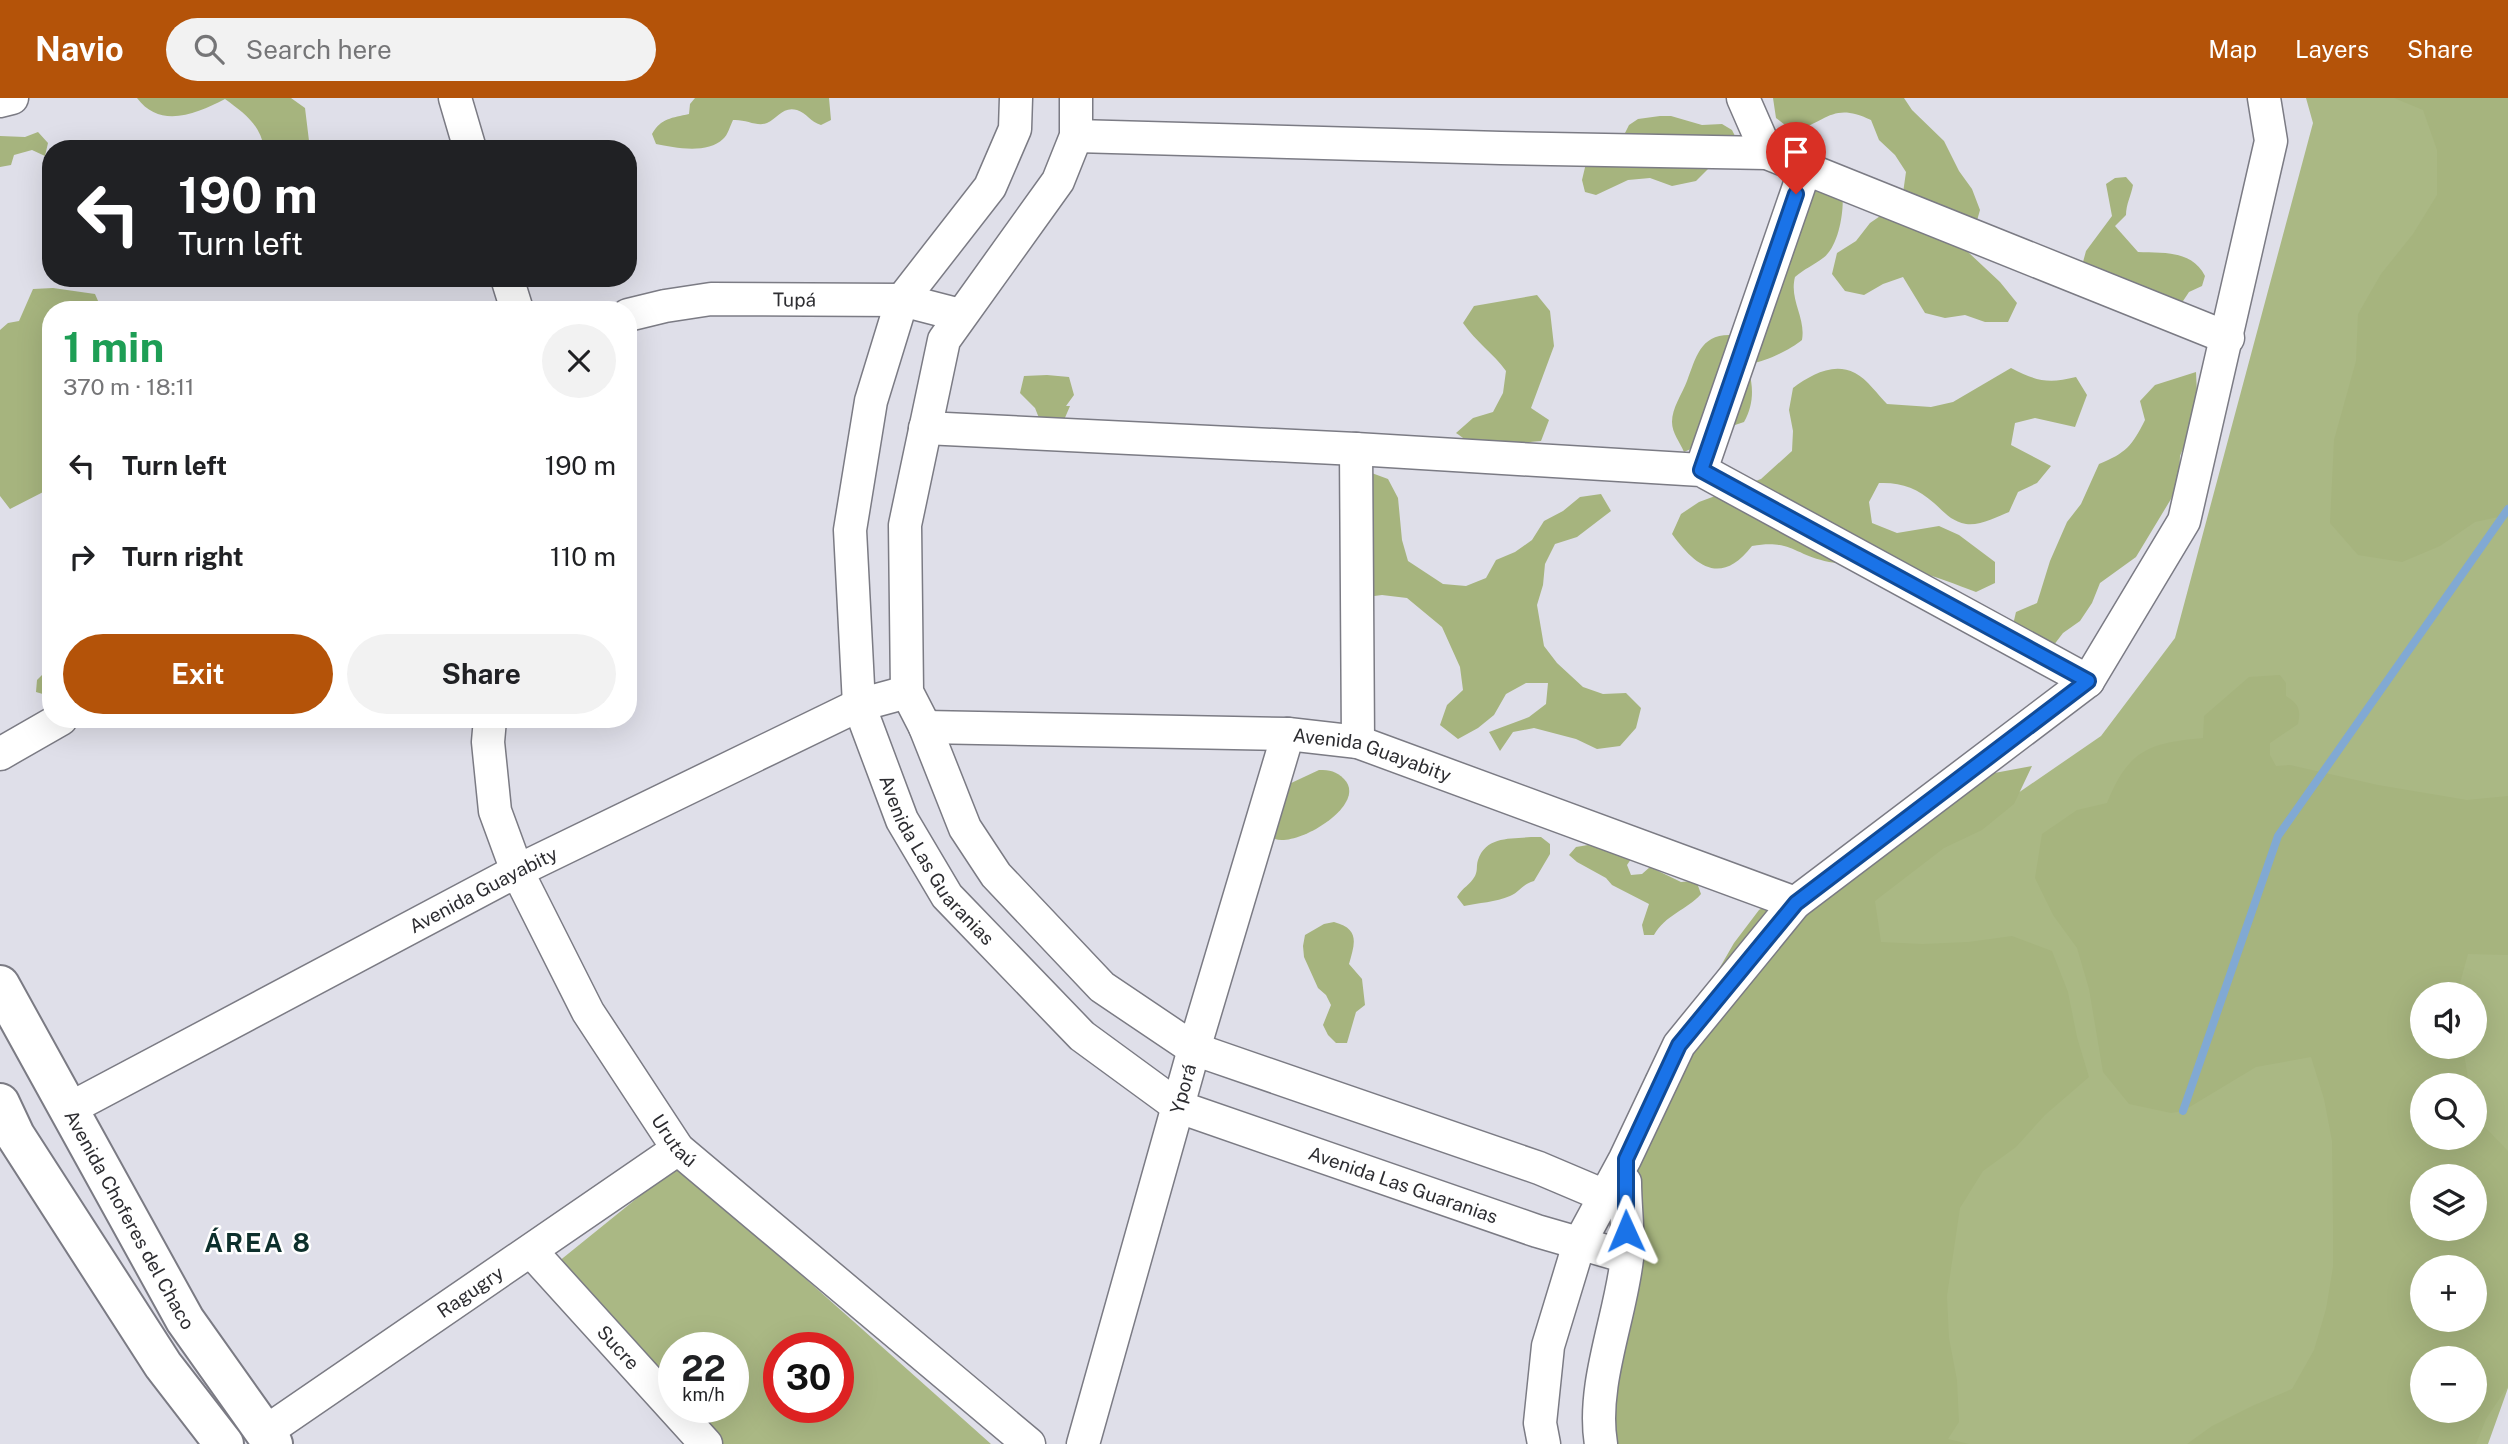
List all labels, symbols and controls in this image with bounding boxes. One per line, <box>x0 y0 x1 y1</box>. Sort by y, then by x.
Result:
search box <box>166 18 656 81</box>
text: Navio <box>35 30 124 68</box>
icon: search <box>190 30 228 68</box>
text: Search here <box>246 34 392 65</box>
text: Map <box>2208 35 2257 63</box>
text: Layers <box>2295 35 2369 63</box>
text: Share <box>2407 35 2473 63</box>
pin <box>1766 122 1826 194</box>
icon: arrive <box>1777 133 1815 171</box>
text: 190 m <box>178 166 318 224</box>
icon: left <box>63 168 154 259</box>
text: Turn left <box>178 225 303 262</box>
street label: Tupá <box>773 288 816 311</box>
text: 1 min <box>63 322 164 371</box>
button: close <box>542 324 616 398</box>
text: 370 m · 18:11 <box>63 373 194 400</box>
icon: left <box>63 447 101 485</box>
text: Turn left <box>122 450 227 481</box>
text: 190 m <box>545 450 616 481</box>
icon: right <box>63 538 101 576</box>
text: Turn right <box>122 541 244 572</box>
text: 110 m <box>550 541 616 572</box>
button: Exit <box>63 634 333 714</box>
button: Share <box>347 634 616 714</box>
street label: Avenida Guayabity <box>1292 724 1454 786</box>
street label: Avenida Las Guaranias <box>875 772 999 949</box>
street label: Avenida Guayabity <box>405 842 561 937</box>
map controls <box>2410 982 2487 1423</box>
button: sound <box>2410 982 2487 1059</box>
street label: Yporá <box>1165 1061 1200 1116</box>
button: search <box>2410 1073 2487 1150</box>
street label: Avenida Choferes del Chaco <box>60 1106 199 1334</box>
street label: Urutaú <box>647 1110 701 1171</box>
street label: Avenida Las Guaranias <box>1306 1142 1501 1228</box>
button: layers <box>2410 1164 2487 1241</box>
position arrow <box>1589 1194 1663 1268</box>
district label: ÁREA 8 <box>204 1227 312 1258</box>
button: + <box>2410 1255 2487 1332</box>
street label: Ragugry <box>433 1261 507 1322</box>
street label: Sucre <box>593 1321 644 1374</box>
speed limit sign: 30 <box>763 1332 854 1423</box>
button: − <box>2410 1346 2487 1423</box>
text: 22 <box>681 1348 726 1389</box>
text: km/h <box>682 1384 725 1405</box>

